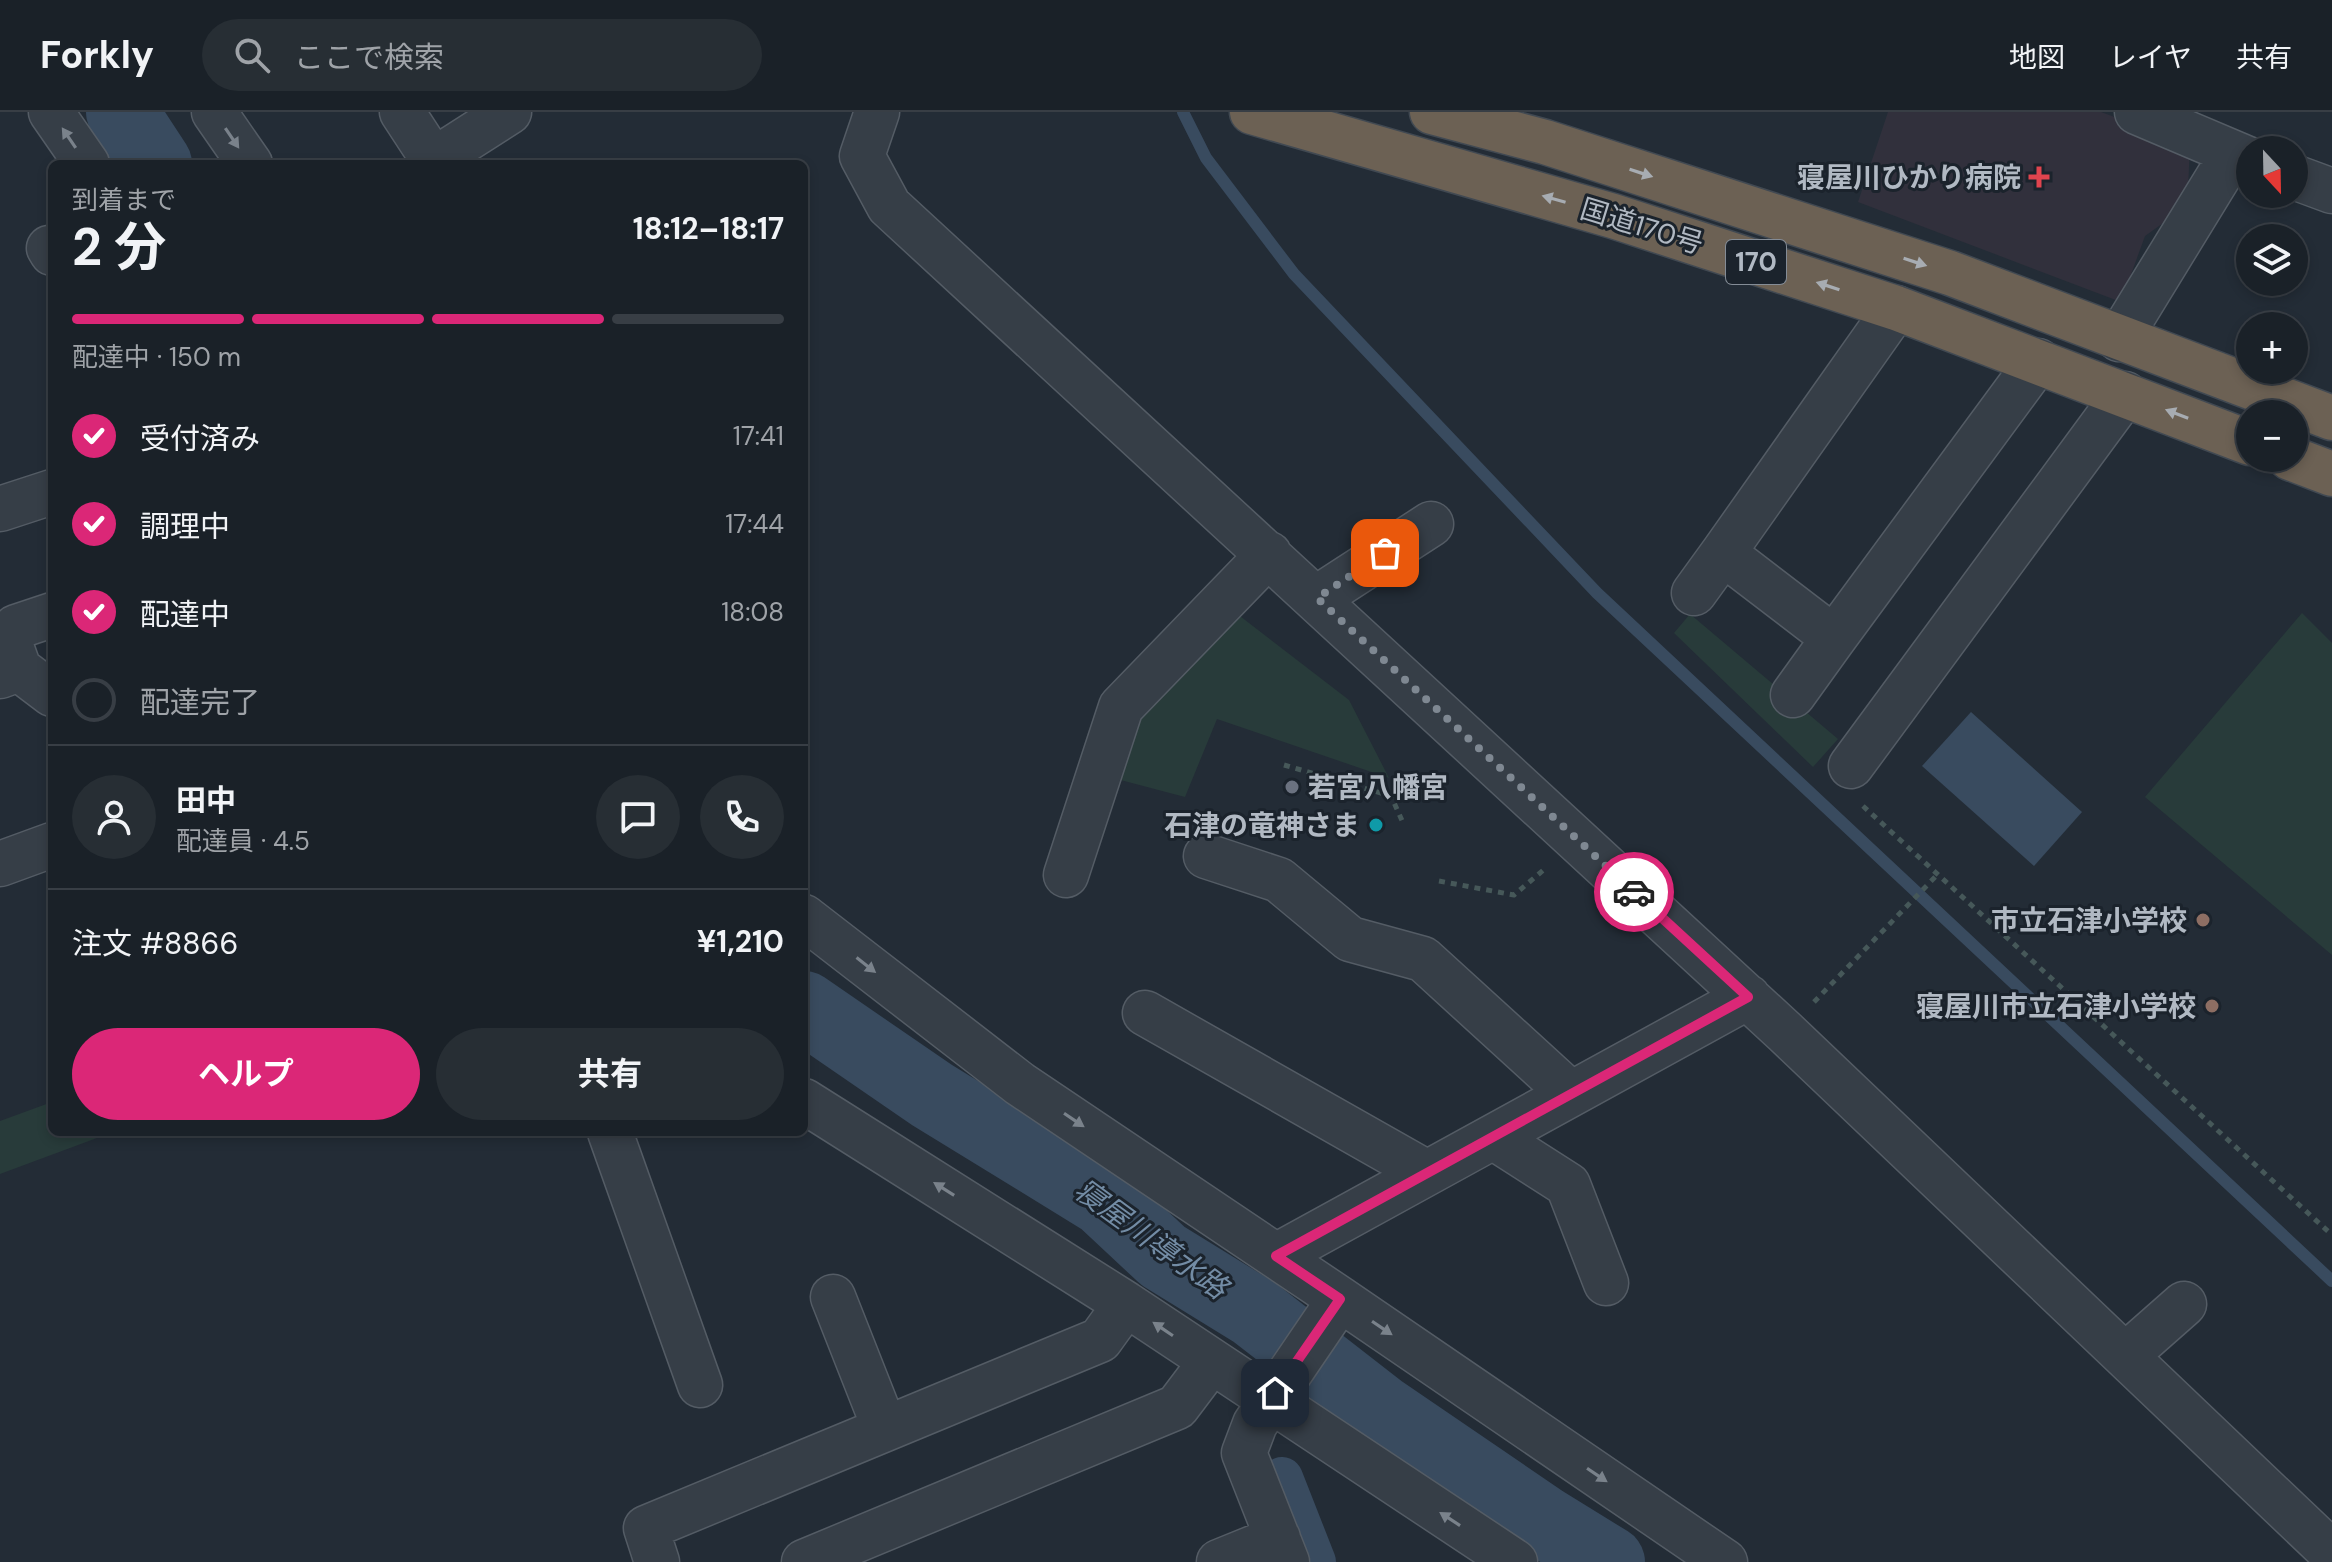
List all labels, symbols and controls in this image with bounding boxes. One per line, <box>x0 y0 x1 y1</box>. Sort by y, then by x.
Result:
search box <box>202 19 762 91</box>
text: Forkly <box>40 30 154 80</box>
icon: search <box>230 33 274 77</box>
text: ここで検索 <box>294 38 444 77</box>
text: 地図 <box>2009 39 2065 76</box>
text: レイヤ <box>2109 39 2192 76</box>
text: 共有 <box>2236 39 2292 76</box>
one-way arrow <box>62 127 77 149</box>
one-way arrow <box>224 127 239 149</box>
north arrow <box>2236 136 2308 208</box>
map controls <box>2236 136 2308 472</box>
place label: 寝屋川ひかり病院 <box>1797 159 2021 196</box>
marker: 寝屋川ひかり病院 <box>2028 166 2050 188</box>
one-way arrow <box>1630 168 1654 180</box>
text: 到着まで <box>72 183 176 217</box>
street label: 国道170号 <box>1576 190 1708 263</box>
one-way arrow <box>1541 192 1565 205</box>
text: 18:12–18:17 <box>633 209 784 248</box>
text: 2 分 <box>72 213 166 281</box>
button: layers <box>2236 224 2308 296</box>
road number: 170 <box>1726 240 1786 284</box>
one-way arrow <box>1904 256 1928 269</box>
one-way arrow <box>1816 279 1840 291</box>
button: + <box>2236 312 2308 384</box>
text: 配達中 · 150 m <box>72 340 241 374</box>
button: − <box>2236 400 2308 472</box>
one-way arrow <box>2165 407 2189 420</box>
icon: check <box>72 414 116 458</box>
text: 受付済み <box>140 419 260 458</box>
text: 17:41 <box>733 419 784 453</box>
icon: check <box>72 502 116 546</box>
text: 調理中 <box>140 507 230 546</box>
text: 17:44 <box>725 507 784 541</box>
pin <box>1351 519 1419 587</box>
icon: bag <box>1363 531 1407 575</box>
icon: check <box>72 590 116 634</box>
text: 配達中 <box>140 595 230 634</box>
text: 18:08 <box>721 595 784 629</box>
text: 配達完了 <box>140 683 260 722</box>
place label: 若宮八幡宮 <box>1308 769 1448 806</box>
button: person <box>72 775 156 859</box>
button: chat <box>596 775 680 859</box>
button: phone <box>700 775 784 859</box>
marker: 若宮八幡宮 <box>1283 778 1301 796</box>
text: 田中 <box>176 781 236 820</box>
place label: 石津の竜神さま <box>1164 807 1360 844</box>
marker: 石津の竜神さま <box>1367 816 1385 834</box>
text: 配達員 · 4.5 <box>176 824 310 858</box>
courier <box>1594 852 1674 932</box>
icon: car <box>1612 870 1656 914</box>
place label: 市立石津小学校 <box>1991 902 2187 939</box>
marker: 市立石津小学校 <box>2194 911 2212 929</box>
text: ¥1,210 <box>697 922 784 961</box>
text: 注文 #8866 <box>72 924 238 963</box>
one-way arrow <box>856 956 876 972</box>
place label: 寝屋川市立石津小学校 <box>1916 988 2196 1025</box>
marker: 寝屋川市立石津小学校 <box>2203 997 2221 1015</box>
button: ヘルプ <box>72 1028 420 1120</box>
button: 共有 <box>436 1028 784 1120</box>
one-way arrow <box>1063 1113 1084 1128</box>
water label: 寝屋川導水路 <box>1067 1170 1238 1309</box>
one-way arrow <box>933 1183 955 1197</box>
one-way arrow <box>1372 1320 1393 1335</box>
one-way arrow <box>1152 1322 1173 1337</box>
pin <box>1241 1359 1309 1427</box>
icon: home <box>1253 1371 1297 1415</box>
one-way arrow <box>1586 1467 1608 1482</box>
one-way arrow <box>1439 1512 1460 1527</box>

